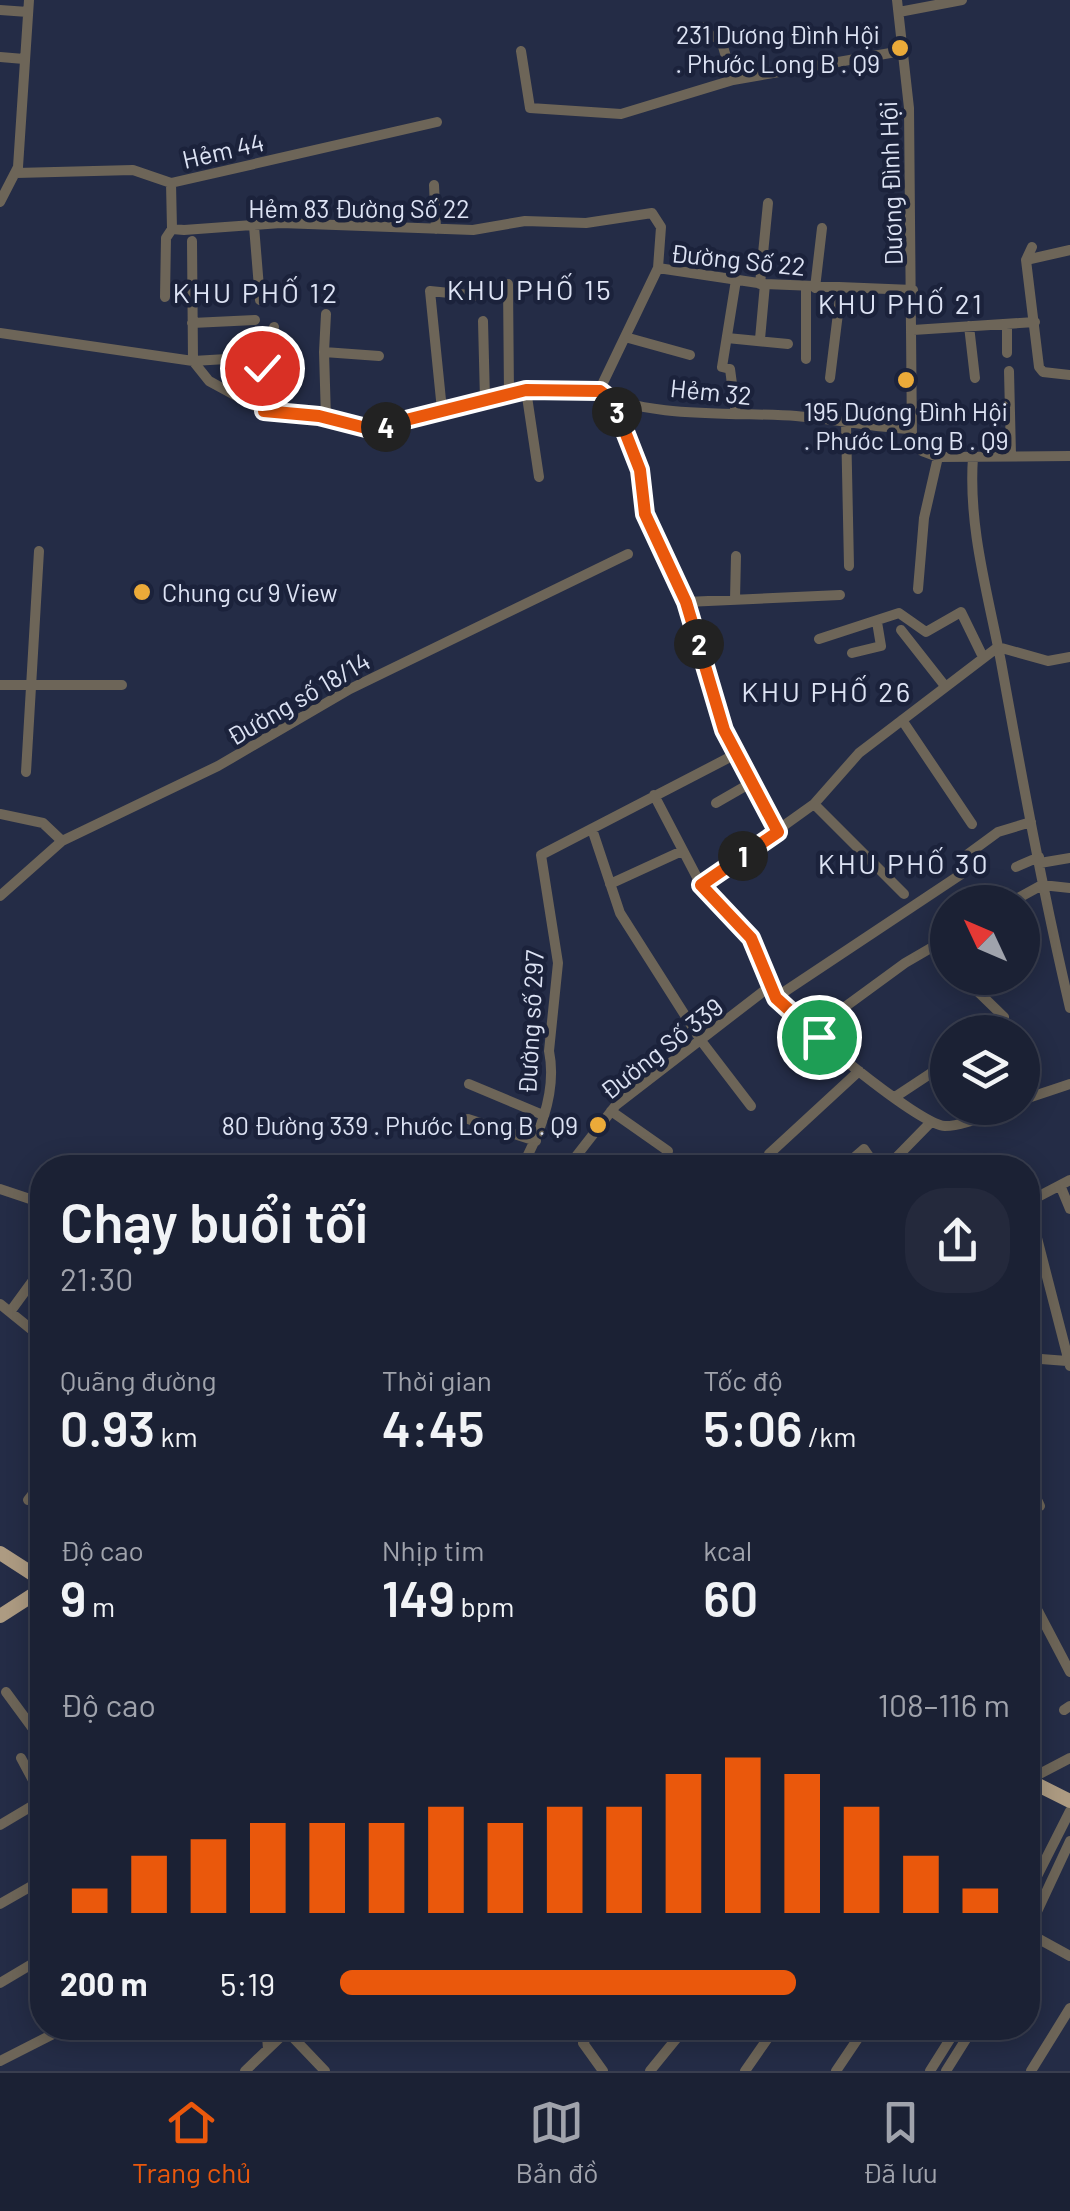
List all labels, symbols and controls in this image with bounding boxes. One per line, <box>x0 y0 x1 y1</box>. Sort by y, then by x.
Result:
place label: 231 Dương Đình Hội . Phước Long B . Q9 <box>675 19 880 78</box>
marker: 231 Dương Đình Hội . Phước Long B . Q9 <box>889 37 911 59</box>
street label: Dương Đình Hội <box>872 100 908 266</box>
street label: Hẻm 44 <box>179 126 267 174</box>
street label: Hẻm 83 Đường Số 22 <box>248 193 470 223</box>
street label: Đường Số 22 <box>669 237 807 281</box>
district label: KHU PHỐ 15 <box>447 272 613 306</box>
district label: KHU PHỐ 12 <box>173 275 339 309</box>
district label: KHU PHỐ 21 <box>818 286 984 320</box>
pin <box>220 326 305 411</box>
icon: check <box>235 341 290 396</box>
marker: 195 Dương Đình Hội . Phước Long B . Q9 <box>895 369 917 391</box>
street label: Hẻm 32 <box>669 372 753 410</box>
pin: 3 <box>592 387 642 437</box>
text: 3 <box>609 395 625 429</box>
place label: 195 Dương Đình Hội . Phước Long B . Q9 <box>804 396 1008 455</box>
pin: 4 <box>361 402 411 452</box>
text: 4 <box>378 410 394 444</box>
place label: Chung cư 9 View <box>162 577 338 607</box>
marker: Chung cư 9 View <box>131 581 153 603</box>
pin: 2 <box>674 619 724 669</box>
text: 2 <box>691 627 707 661</box>
street label: Đường số 18/14 <box>221 645 375 751</box>
district label: KHU PHỐ 26 <box>741 674 913 708</box>
pin: 1 <box>718 831 768 881</box>
text: 1 <box>738 839 748 873</box>
district label: KHU PHỐ 30 <box>818 846 990 880</box>
north arrow <box>930 885 1040 995</box>
map controls <box>930 885 1040 1125</box>
street label: Đường số 297 <box>511 949 549 1095</box>
street label: Đường Số 339 <box>594 991 728 1105</box>
pin <box>777 995 862 1080</box>
icon: arrive <box>792 1010 847 1065</box>
button: layers <box>930 1015 1040 1125</box>
place label: 80 Đường 339 . Phước Long B . Q9 <box>222 1110 578 1140</box>
marker: 80 Đường 339 . Phước Long B . Q9 <box>587 1114 609 1136</box>
text: Chạy buổi tối <box>60 1188 369 1254</box>
button: share <box>905 1188 1010 1293</box>
text: 21:30 <box>60 1259 133 1297</box>
text: Quãng đường <box>60 1363 217 1397</box>
text: Thời gian <box>382 1363 492 1397</box>
text: Tốc độ <box>703 1363 783 1397</box>
text: 0.93 <box>60 1397 155 1457</box>
text: 4:45 <box>382 1397 484 1457</box>
text: 5:06 <box>703 1397 802 1457</box>
text: km <box>155 1419 198 1453</box>
text: /km <box>802 1419 856 1453</box>
text: Độ cao <box>60 1533 144 1567</box>
text: Nhịp tim <box>382 1533 484 1567</box>
text: kcal <box>703 1533 752 1567</box>
text: 9 <box>60 1567 86 1627</box>
text: 149 <box>382 1567 455 1627</box>
text: 60 <box>703 1567 758 1627</box>
text: m <box>86 1589 115 1623</box>
text: bpm <box>455 1589 514 1623</box>
text: Độ cao <box>60 1685 156 1723</box>
text: 108–116 m <box>878 1685 1010 1723</box>
text: 200 m <box>60 1964 148 2002</box>
text: 5:19 <box>220 1964 275 2002</box>
tab: Trang chủ <box>132 2095 251 2189</box>
tab: Bản đồ <box>516 2095 598 2189</box>
tab: Đã lưu <box>862 2095 938 2189</box>

